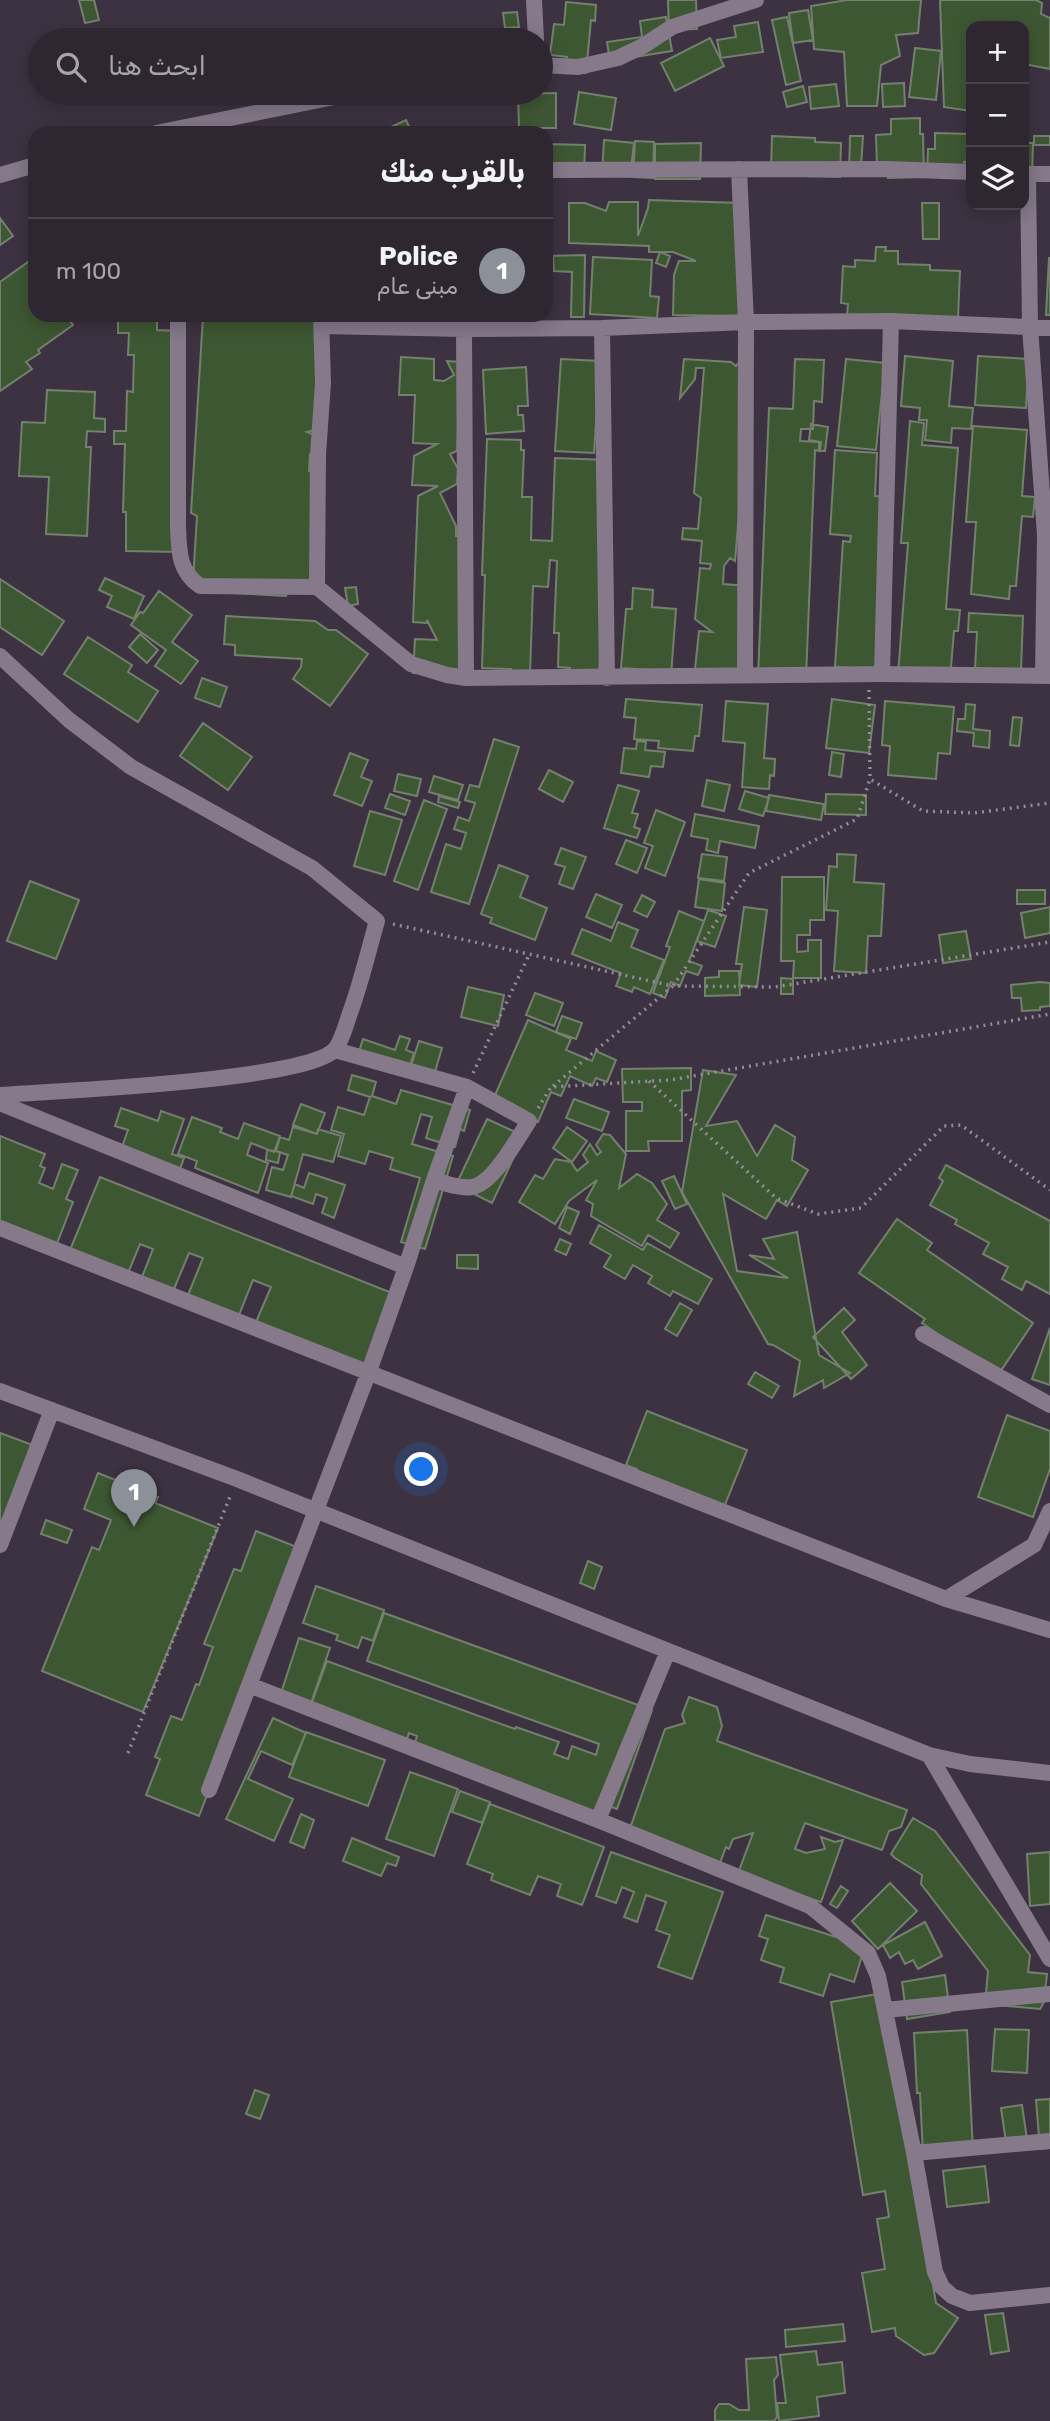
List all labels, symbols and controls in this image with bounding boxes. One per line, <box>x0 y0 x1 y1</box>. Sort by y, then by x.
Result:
map controls <box>966 21 1029 210</box>
button: + <box>966 21 1029 84</box>
search box <box>28 28 553 105</box>
icon: search <box>52 48 90 86</box>
text: ابحث هنا <box>108 51 206 82</box>
button: − <box>966 84 1029 147</box>
button: layers <box>966 147 1029 210</box>
text: بالقرب منك <box>380 154 525 190</box>
text: Police <box>379 241 458 272</box>
text: 100 m <box>56 257 121 285</box>
text: 1 <box>496 257 508 285</box>
text: مبنى عام <box>377 272 458 300</box>
your location <box>404 1452 438 1486</box>
pin: 1 <box>111 1469 157 1527</box>

